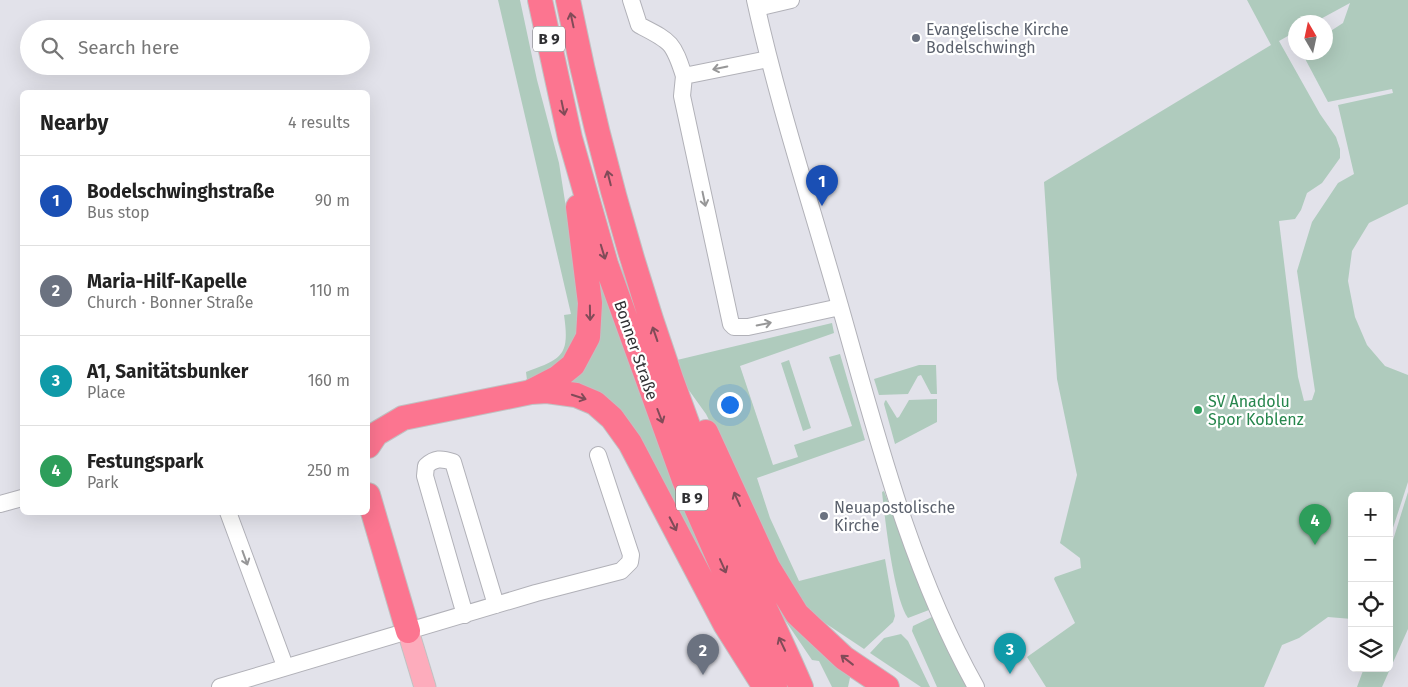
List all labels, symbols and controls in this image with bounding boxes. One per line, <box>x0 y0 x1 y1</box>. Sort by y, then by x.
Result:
one-way arrow <box>567 12 576 28</box>
north arrow <box>1288 15 1333 60</box>
search box <box>20 20 370 75</box>
place label: Evangelische Kirche Bodelschwingh <box>926 20 1069 57</box>
road number: B 9 <box>533 26 565 52</box>
marker: Evangelische Kirche Bodelschwingh <box>910 32 922 44</box>
icon: search <box>38 34 66 62</box>
text: Search here <box>78 36 179 59</box>
one-way arrow <box>713 64 729 73</box>
one-way arrow <box>559 100 568 116</box>
text: Nearby <box>40 110 108 136</box>
text: 4 results <box>288 113 350 132</box>
pin: 1 <box>806 165 838 206</box>
one-way arrow <box>604 171 613 187</box>
text: Bodelschwinghstraße <box>87 180 274 203</box>
one-way arrow <box>700 190 709 206</box>
text: 1 <box>52 191 60 210</box>
text: 90 m <box>315 191 350 210</box>
text: Bus stop <box>87 203 150 222</box>
one-way arrow <box>598 244 608 260</box>
text: Maria-Hilf-Kapelle <box>87 270 247 293</box>
text: 2 <box>52 281 60 300</box>
text: 110 m <box>309 281 350 300</box>
text: Church · Bonner Straße <box>87 293 254 312</box>
street label: Bonner Straße <box>610 298 662 402</box>
one-way arrow <box>585 304 595 321</box>
one-way arrow <box>756 319 772 328</box>
one-way arrow <box>650 327 659 342</box>
text: A1, Sanitätsbunker <box>87 360 248 383</box>
text: 3 <box>52 371 60 390</box>
text: 160 m <box>308 371 350 390</box>
text: Place <box>87 383 126 402</box>
one-way arrow <box>571 392 587 402</box>
your location <box>717 392 743 418</box>
place label: SV Anadolu Spor Koblenz <box>1208 392 1304 429</box>
marker: SV Anadolu Spor Koblenz <box>1192 404 1204 416</box>
one-way arrow <box>656 408 665 423</box>
text: Festungspark <box>87 450 204 473</box>
text: 4 <box>51 461 61 480</box>
text: 250 m <box>307 461 350 480</box>
text: Park <box>87 473 119 492</box>
road number: B 9 <box>676 486 708 510</box>
one-way arrow <box>731 492 741 507</box>
map controls <box>1348 492 1393 672</box>
button: + <box>1348 492 1393 537</box>
place label: Neuapostolische Kirche <box>834 498 955 535</box>
pin: 4 <box>1299 504 1331 545</box>
marker: Neuapostolische Kirche <box>818 510 830 522</box>
one-way arrow <box>669 516 678 531</box>
button: − <box>1348 537 1393 582</box>
one-way arrow <box>241 550 250 565</box>
one-way arrow <box>718 558 728 573</box>
button: locate <box>1348 582 1393 627</box>
button: layers <box>1348 627 1393 672</box>
pin: 3 <box>994 633 1026 674</box>
pin: 2 <box>687 634 719 675</box>
one-way arrow <box>777 637 787 652</box>
one-way arrow <box>840 655 853 666</box>

